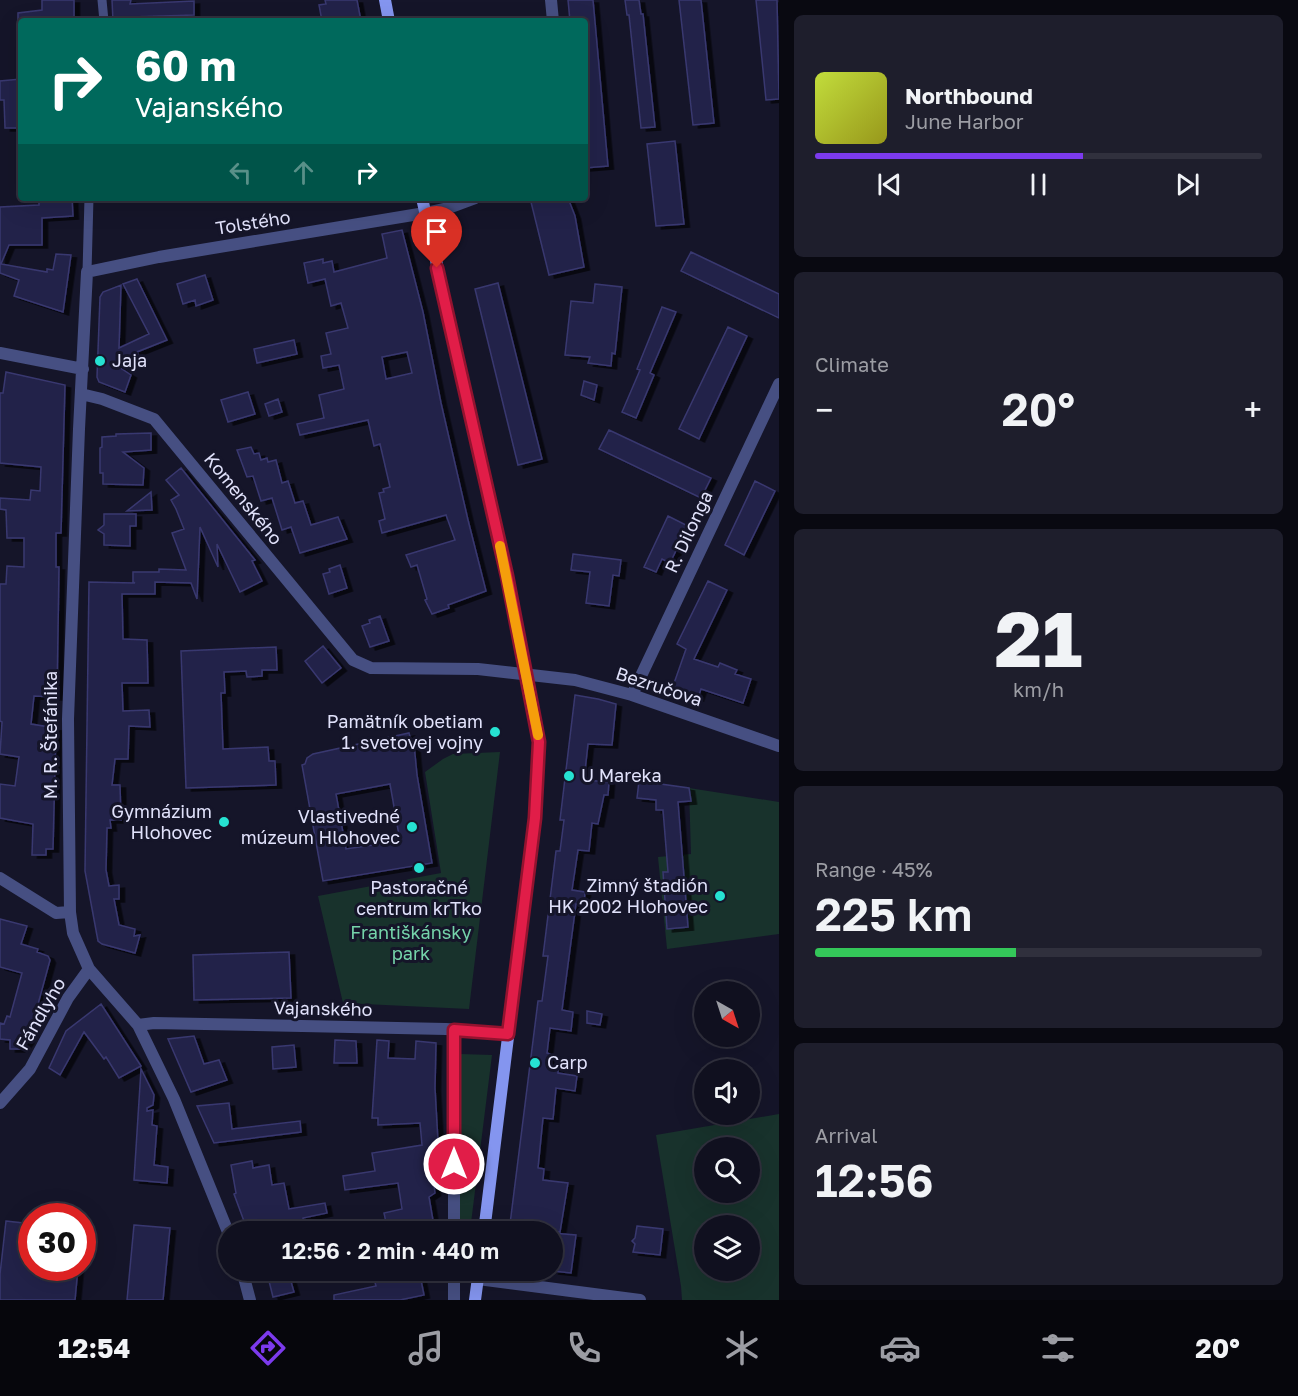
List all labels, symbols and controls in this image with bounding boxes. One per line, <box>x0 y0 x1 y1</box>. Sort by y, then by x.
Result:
text: 60 m <box>135 40 236 90</box>
icon: right <box>36 42 114 120</box>
text: Northbound <box>905 82 1033 109</box>
text: Vajanského <box>135 91 283 123</box>
text: June Harbor <box>905 109 1024 133</box>
icon: left <box>224 156 257 189</box>
icon: ahead <box>287 156 320 189</box>
icon: right <box>350 156 383 189</box>
icon: previous <box>873 168 906 201</box>
icon: pause <box>1022 168 1055 201</box>
icon: next <box>1171 168 1204 201</box>
street label: Tolstého <box>214 205 292 239</box>
pin <box>411 206 462 268</box>
icon: arrive <box>420 215 453 248</box>
place label: Jaja <box>112 349 147 371</box>
text: Climate <box>815 352 889 376</box>
marker: Jaja <box>93 354 107 368</box>
text: 20° <box>1002 382 1075 436</box>
text: − <box>815 390 833 429</box>
text: + <box>1244 390 1262 429</box>
street label: Komenského <box>200 448 288 549</box>
street label: R. Dilonga <box>659 487 717 576</box>
text: 21 <box>995 591 1082 684</box>
street label: Bezručova <box>613 662 705 710</box>
street label: M. R. Štefánika <box>39 671 61 799</box>
text: km/h <box>1013 677 1064 701</box>
place label: Pamätník obetiam 1. svetovej vojny <box>327 710 483 753</box>
marker: Pamätník obetiam 1. svetovej vojny <box>488 725 502 739</box>
place label: U Mareka <box>581 764 662 786</box>
marker: U Mareka <box>562 769 576 783</box>
place label: Gymnázium Hlohovec <box>111 800 212 843</box>
place label: Vlastivedné múzeum Hlohovec <box>241 805 400 848</box>
marker: Gymnázium Hlohovec <box>217 815 231 829</box>
marker: Vlastivedné múzeum Hlohovec <box>405 820 419 834</box>
text: Range · 45% <box>815 857 933 881</box>
marker: Pastoračné centrum krTko <box>412 861 426 875</box>
place label: Zimný štadión HK 2002 Hlohovec <box>548 874 708 917</box>
place label: Pastoračné centrum krTko <box>356 876 482 919</box>
text: 225 km <box>815 887 972 941</box>
marker: Zimný štadión HK 2002 Hlohovec <box>713 889 727 903</box>
park label: Františkánsky park <box>350 921 472 964</box>
street label: Fándlyho <box>11 973 70 1054</box>
north arrow <box>694 981 760 1047</box>
map controls <box>694 981 760 1281</box>
street label: Vajanského <box>273 996 373 1020</box>
place label: Carp <box>547 1051 588 1073</box>
marker: Carp <box>528 1056 542 1070</box>
button: sound <box>694 1059 760 1125</box>
text: Arrival <box>815 1123 878 1147</box>
position arrow <box>422 1132 486 1196</box>
button: search <box>694 1137 760 1203</box>
text: 12:56 <box>815 1153 934 1207</box>
speed limit sign: 30 <box>18 1203 96 1281</box>
button: layers <box>694 1215 760 1281</box>
text: 12:56 · 2 min · 440 m <box>282 1237 499 1264</box>
icon: directions <box>247 1327 289 1369</box>
icon: music <box>405 1327 447 1369</box>
icon: phone <box>563 1327 605 1369</box>
icon: climate <box>721 1327 763 1369</box>
icon: car <box>879 1327 921 1369</box>
icon: filters <box>1037 1327 1079 1369</box>
text: 12:54 <box>58 1332 130 1364</box>
text: 20° <box>1195 1332 1240 1364</box>

